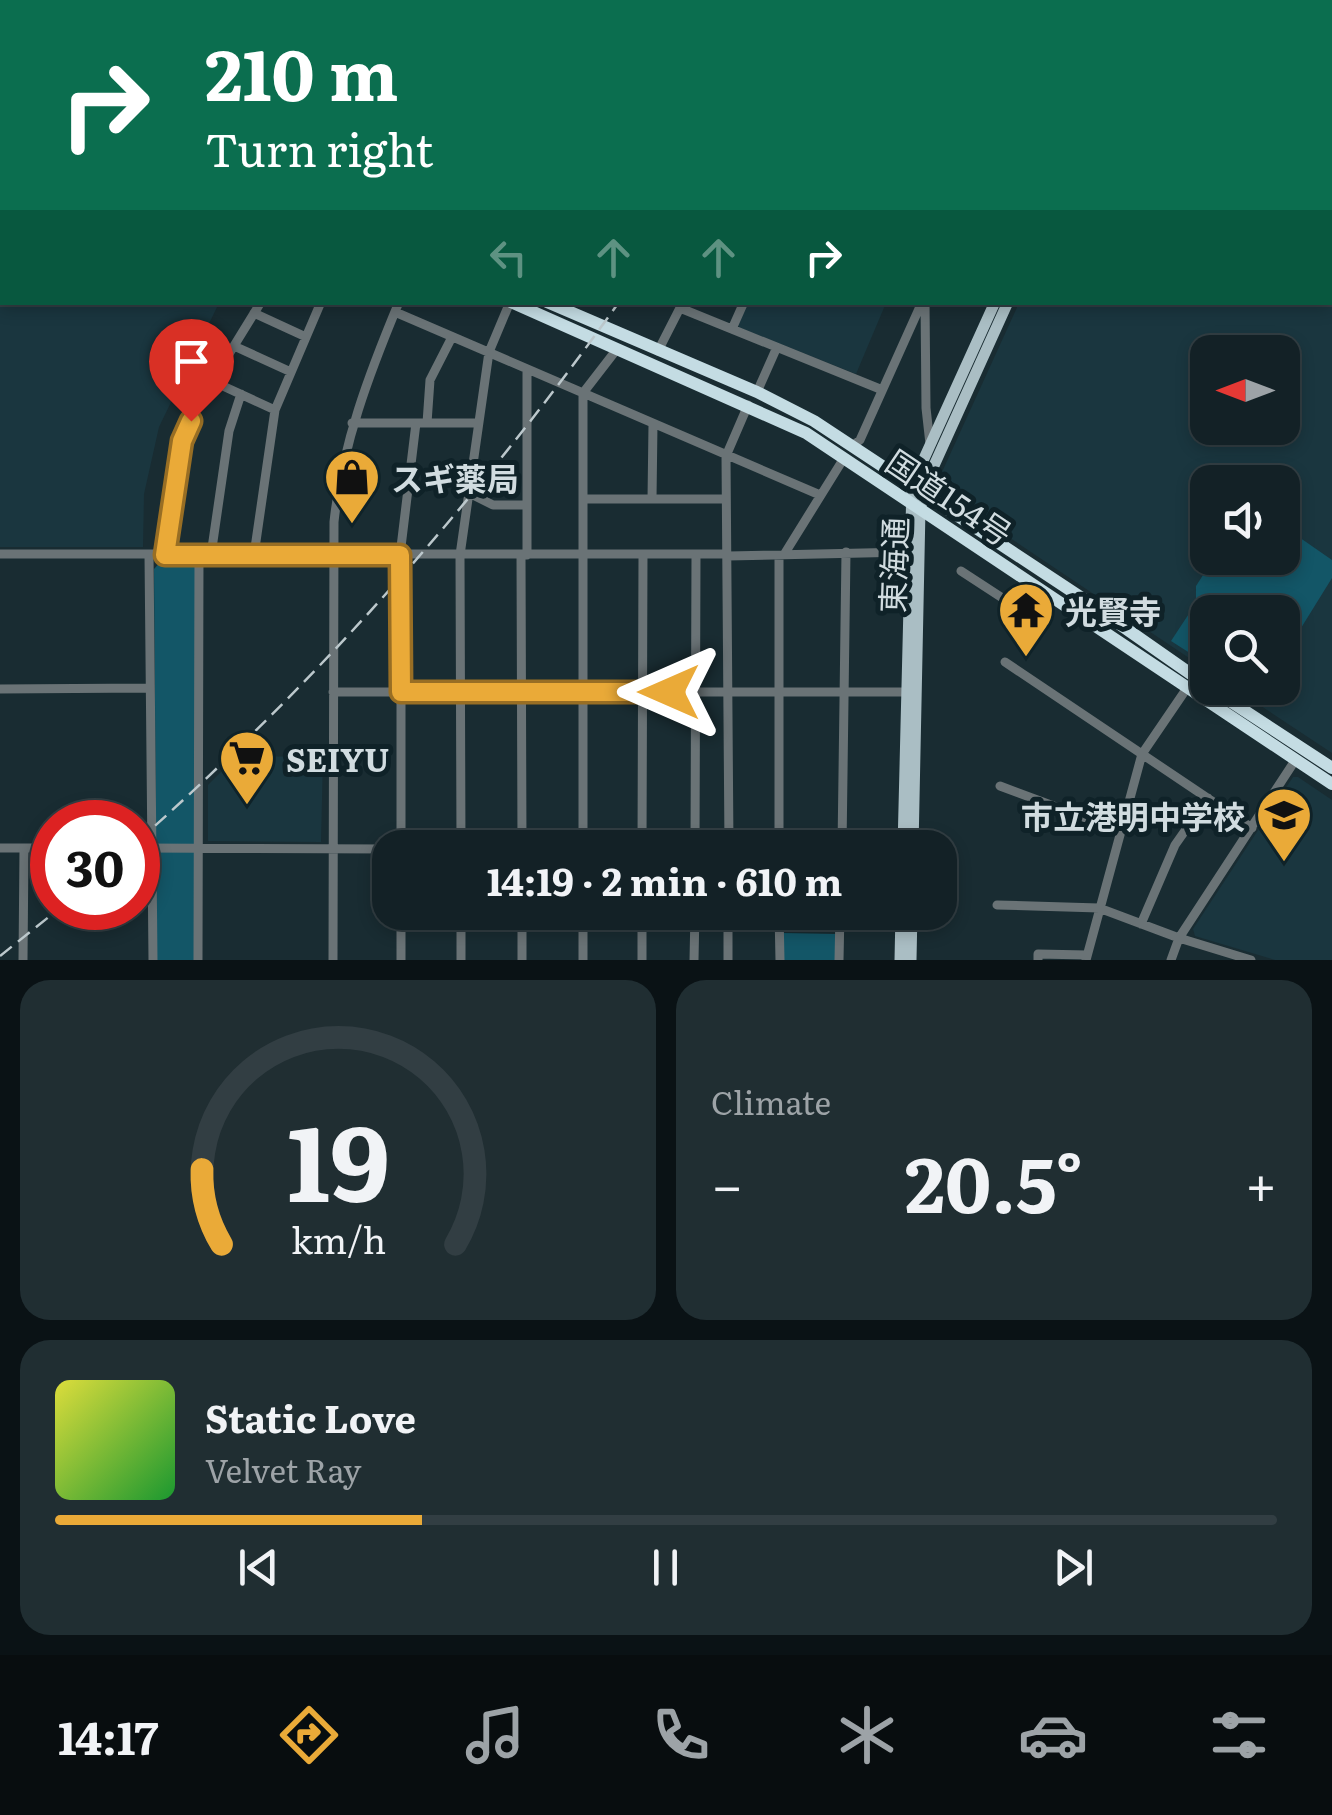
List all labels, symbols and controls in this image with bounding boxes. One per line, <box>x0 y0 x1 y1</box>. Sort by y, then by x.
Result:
text: 210 m <box>205 19 398 123</box>
icon: right <box>40 40 170 170</box>
text: Turn right <box>205 114 433 181</box>
icon: left <box>481 230 536 285</box>
icon: ahead <box>586 230 641 285</box>
icon: ahead <box>691 230 746 285</box>
icon: right <box>796 230 851 285</box>
pin <box>149 319 234 422</box>
icon: arrive <box>164 334 219 389</box>
north arrow <box>1190 335 1300 445</box>
map controls <box>1190 335 1300 705</box>
street label: 国道154号 <box>877 436 1023 556</box>
shop icon: スギ薬局 <box>322 447 382 526</box>
place label: スギ薬局 <box>391 453 519 501</box>
button: sound <box>1190 465 1300 575</box>
street label: 東海通 <box>866 516 918 614</box>
temple icon: 光賢寺 <box>996 580 1056 659</box>
place label: 光賢寺 <box>1065 586 1161 634</box>
button: search <box>1190 595 1300 705</box>
position arrow <box>617 640 721 744</box>
supermarket icon: SEIYU <box>217 728 277 807</box>
place label: SEIYU <box>286 734 389 782</box>
school or university icon: 市立港明中学校 <box>1254 785 1314 864</box>
place label: 市立港明中学校 <box>1021 791 1245 839</box>
speed limit sign: 30 <box>30 800 160 930</box>
text: 14:19 · 2 min · 610 m <box>487 851 842 908</box>
text: Climate <box>711 1077 831 1125</box>
text: 19 <box>287 1080 389 1234</box>
text: 20.5° <box>905 1125 1083 1236</box>
text: − <box>711 1141 743 1223</box>
text: + <box>1245 1141 1277 1223</box>
text: km/h <box>290 1212 386 1265</box>
text: Static Love <box>205 1388 416 1445</box>
text: Velvet Ray <box>205 1445 361 1493</box>
icon: previous <box>231 1540 286 1595</box>
icon: pause <box>638 1540 693 1595</box>
icon: next <box>1046 1540 1101 1595</box>
icon: directions <box>274 1700 344 1770</box>
icon: music <box>460 1700 530 1770</box>
icon: phone <box>646 1700 716 1770</box>
icon: climate <box>832 1700 902 1770</box>
icon: car <box>1018 1700 1088 1770</box>
icon: filters <box>1204 1700 1274 1770</box>
text: 14:17 <box>58 1702 159 1769</box>

